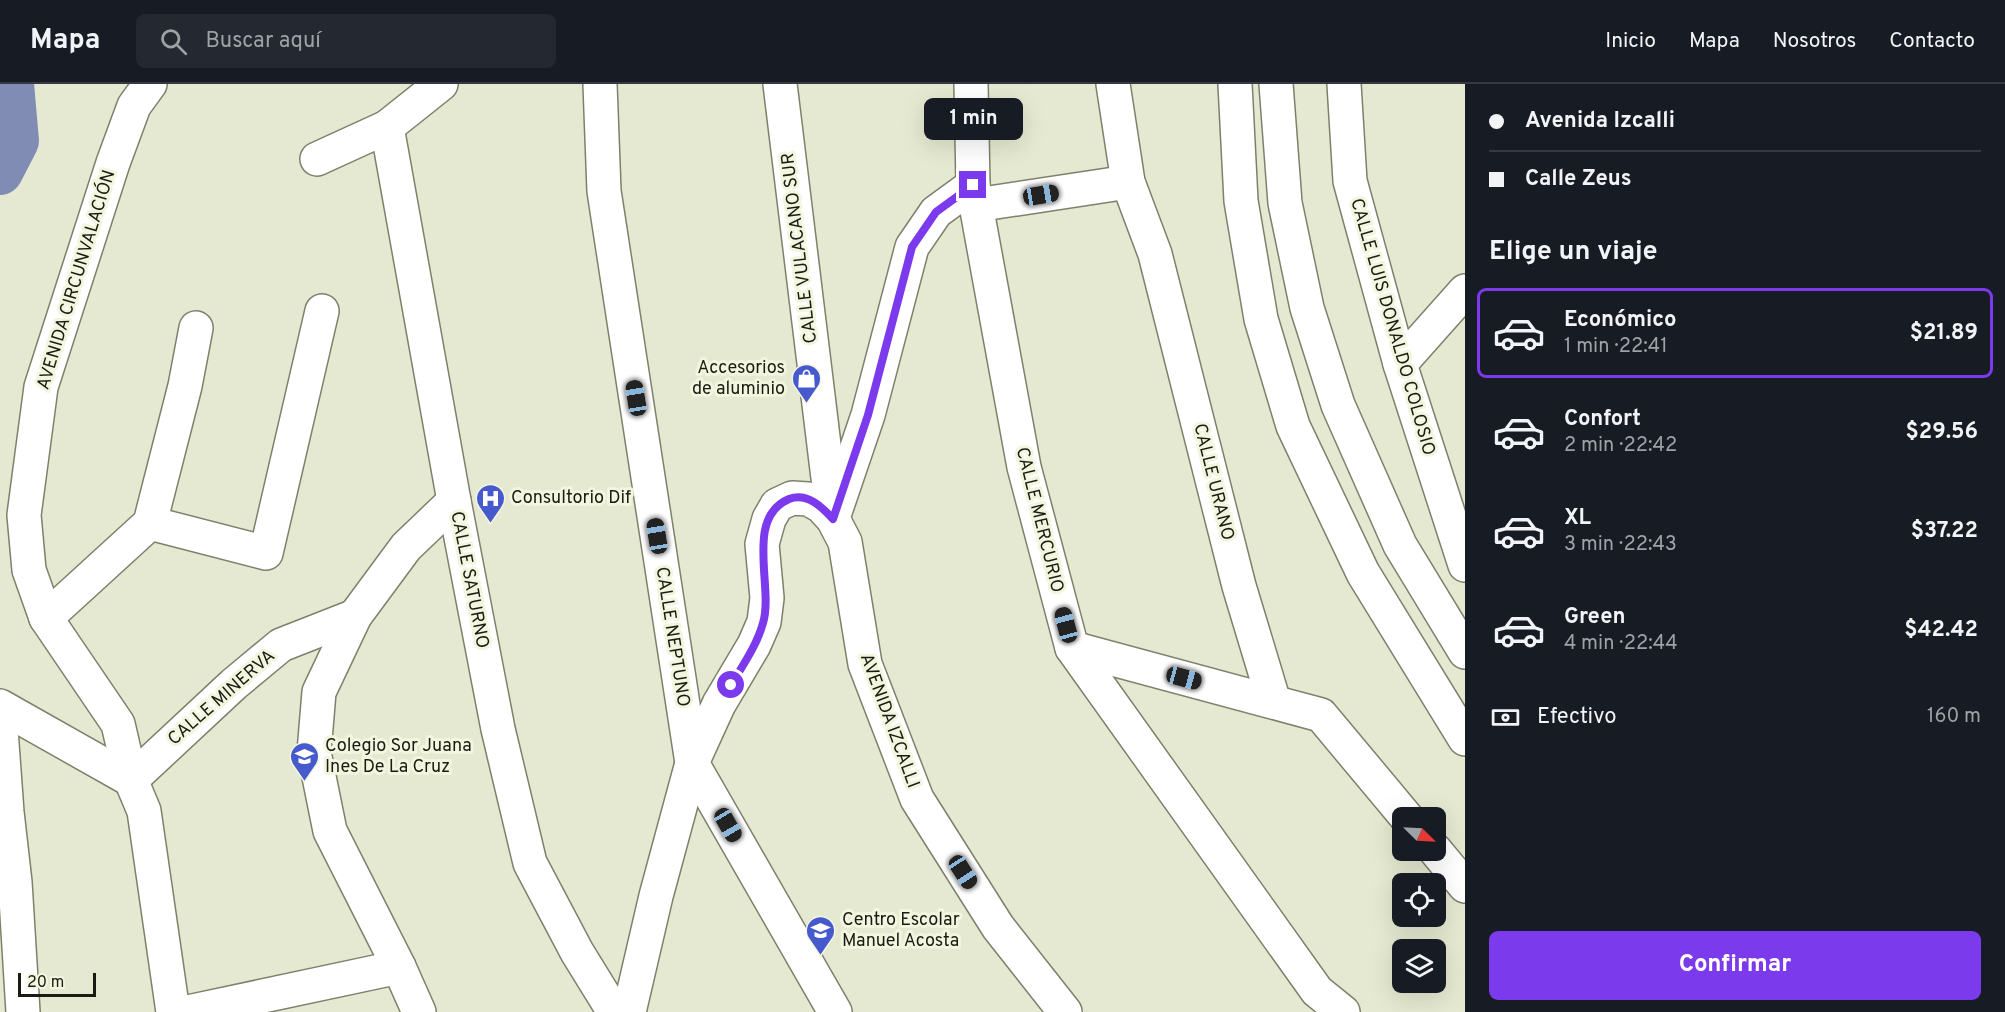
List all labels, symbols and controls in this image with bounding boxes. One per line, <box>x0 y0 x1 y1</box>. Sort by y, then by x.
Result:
search box <box>136 14 556 68</box>
text: Mapa <box>30 23 100 59</box>
icon: search <box>157 25 190 58</box>
text: Buscar aquí <box>205 28 321 55</box>
text: Inicio <box>1605 28 1656 55</box>
text: Mapa <box>1689 28 1740 55</box>
text: Nosotros <box>1773 28 1856 55</box>
text: Contacto <box>1889 28 1975 55</box>
callout: 1 min <box>924 98 1022 140</box>
text: 1 min <box>949 106 998 132</box>
text: Avenida Izcalli <box>1525 108 1675 135</box>
street label: CALLE VULACANO SUR <box>777 151 823 345</box>
text: Calle Zeus <box>1525 166 1632 193</box>
street label: AVENIDA CIRCUNVALACIÓN <box>31 167 121 393</box>
route end <box>959 171 986 198</box>
car <box>1022 183 1060 207</box>
street label: CALLE LUIS DONALDO COLOSIO <box>1344 196 1440 458</box>
text: Elige un viaje <box>1489 235 1658 269</box>
icon: car <box>1492 306 1546 360</box>
text: Económico <box>1564 307 1677 334</box>
text: $21.89 <box>1910 320 1978 347</box>
text: 1 min · 22:41 <box>1564 334 1668 360</box>
place label: Accesorios de aluminio <box>692 357 785 401</box>
shop icon: Accesorios de aluminio <box>790 362 822 404</box>
car <box>624 379 648 417</box>
icon: car <box>1492 405 1546 459</box>
text: Confort <box>1564 406 1641 433</box>
text: $29.56 <box>1905 419 1978 446</box>
street label: CALLE URANO <box>1187 421 1239 543</box>
text: 2 min · 22:42 <box>1564 433 1677 459</box>
street label: CALLE MERCURIO <box>1010 445 1068 595</box>
hospital icon: Consultorio Dif <box>474 482 506 524</box>
place label: Consultorio Dif <box>511 487 631 510</box>
icon: car <box>1492 504 1546 558</box>
text: XL <box>1564 505 1591 532</box>
street label: CALLE SATURNO <box>444 509 494 651</box>
car <box>645 517 669 555</box>
text: $37.22 <box>1911 518 1978 545</box>
text: 3 min · 22:43 <box>1564 532 1677 558</box>
street label: CALLE NEPTUNO <box>650 565 694 709</box>
icon: car <box>1492 603 1546 657</box>
text: Green <box>1564 604 1626 631</box>
car <box>1053 605 1079 645</box>
text: $42.42 <box>1904 617 1978 644</box>
text: 4 min · 22:44 <box>1564 631 1678 657</box>
street label: CALLE MINERVA <box>164 645 280 751</box>
street label: AVENIDA IZCALLI <box>854 650 924 792</box>
car <box>1164 665 1204 691</box>
route start <box>717 671 744 698</box>
icon: cash <box>1489 701 1522 734</box>
text: Efectivo <box>1537 704 1617 731</box>
text: 160 m <box>1927 704 1981 730</box>
place label: Colegio Sor Juana Ines De La Cruz <box>325 735 472 779</box>
school or university icon: Colegio Sor Juana Ines De La Cruz <box>288 740 320 782</box>
car <box>711 805 745 845</box>
north arrow <box>1392 807 1446 861</box>
map controls <box>1392 807 1446 993</box>
car <box>946 852 980 892</box>
button: locate <box>1392 873 1446 927</box>
place label: Centro Escolar Manuel Acosta <box>842 909 960 953</box>
school or university icon: Centro Escolar Manuel Acosta <box>805 914 837 956</box>
button: Confirmar <box>1489 931 1981 1000</box>
button: layers <box>1392 939 1446 993</box>
scale bar <box>18 970 96 998</box>
text: 20 m <box>27 973 64 993</box>

